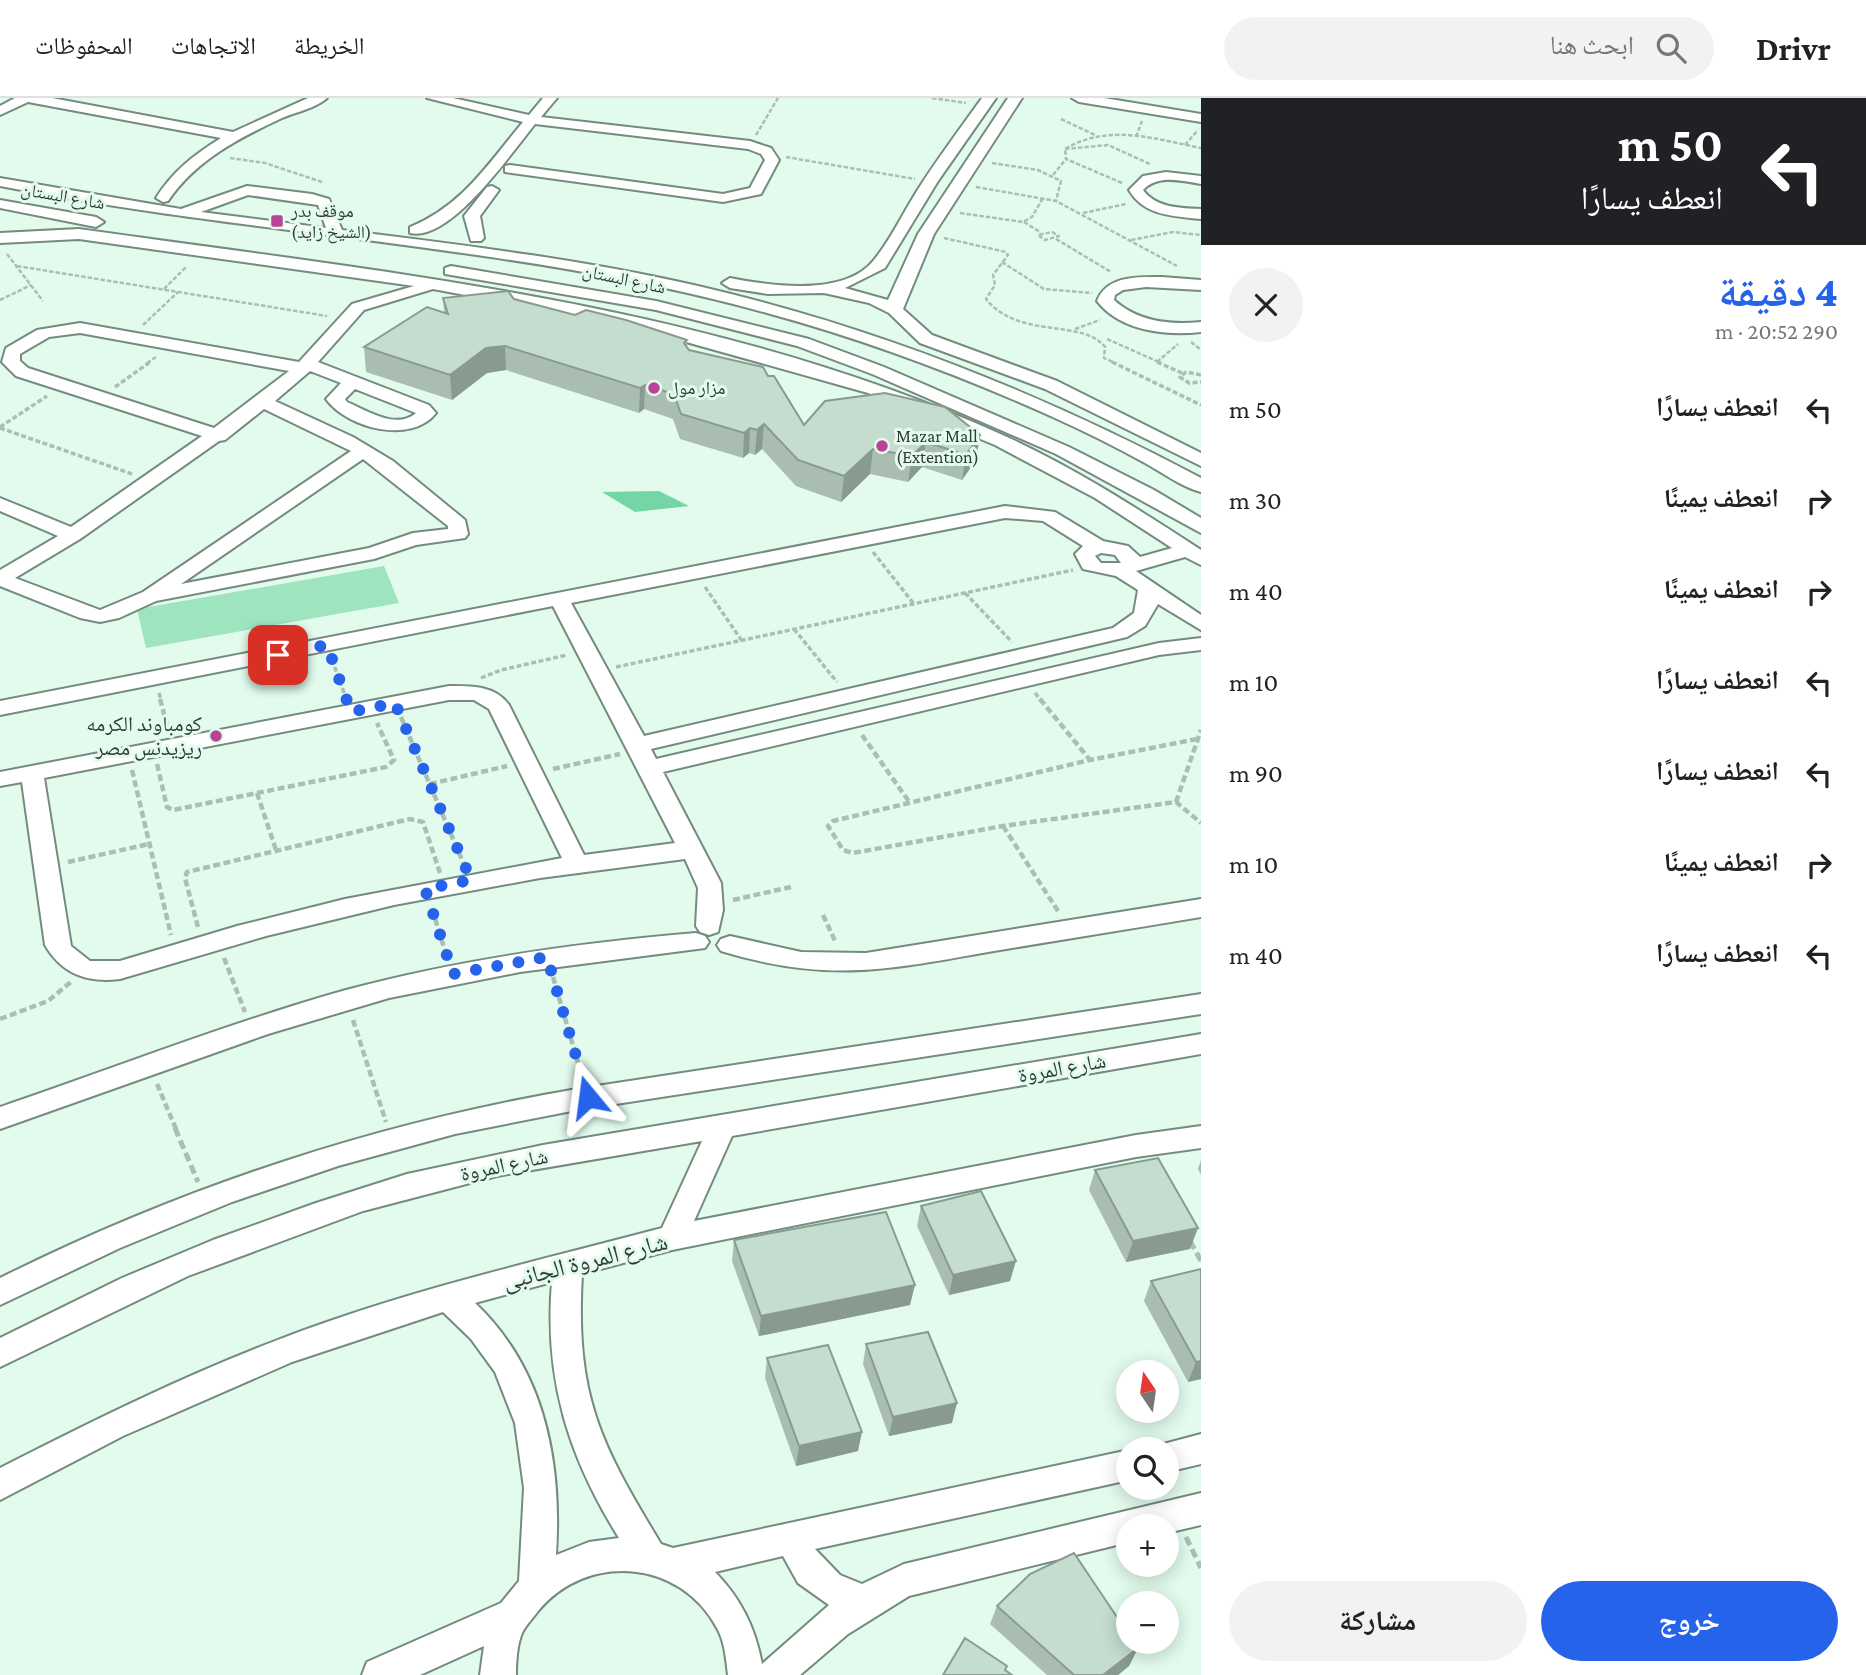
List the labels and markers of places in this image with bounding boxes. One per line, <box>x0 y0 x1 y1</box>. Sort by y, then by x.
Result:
place label: موقف بدر (الشيخ زايد) <box>290 201 371 244</box>
marker: موقف بدر (الشيخ زايد) <box>269 213 285 229</box>
place label: مزار مول <box>668 378 725 399</box>
marker: مزار مول <box>646 380 662 396</box>
place label: Mazar Mall (Extention) <box>896 426 979 468</box>
marker: Mazar Mall (Extention) <box>874 438 890 454</box>
pin <box>248 625 308 685</box>
place label: كومباوند الكرمه ريزيدنس مصر <box>86 712 202 761</box>
marker: كومباوند الكرمه ريزيدنس مصر <box>208 728 224 744</box>

